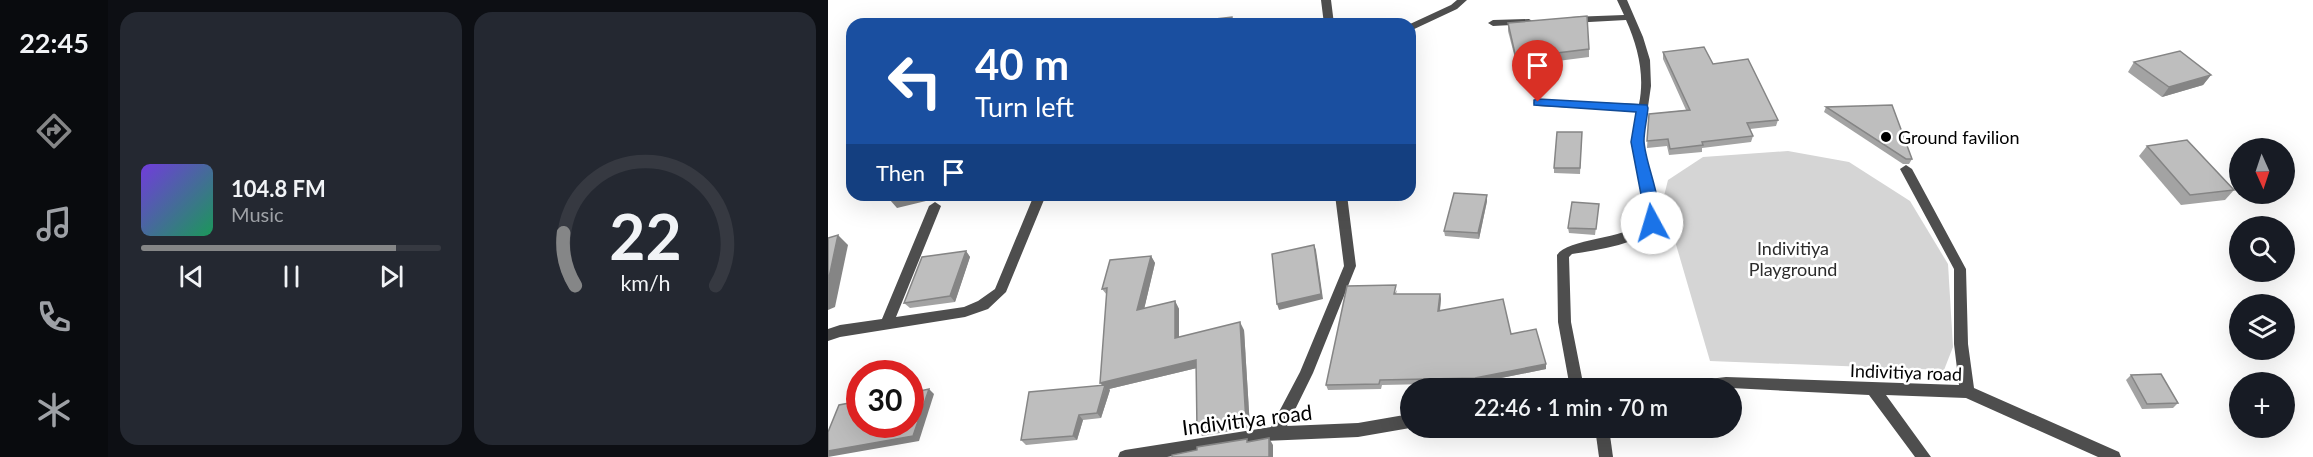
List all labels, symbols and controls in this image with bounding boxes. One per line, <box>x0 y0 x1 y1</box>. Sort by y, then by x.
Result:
text: 22:45 <box>19 26 89 59</box>
text: 40 m <box>975 39 1069 89</box>
pin <box>1512 40 1563 102</box>
icon: left <box>876 42 954 120</box>
icon: arrive <box>1521 49 1554 82</box>
text: Turn left <box>975 90 1074 123</box>
icon: directions <box>33 110 75 152</box>
place label: Ground favilion <box>1898 126 2020 148</box>
marker: Ground favilion <box>1879 130 1893 144</box>
north arrow <box>2229 138 2295 204</box>
map controls <box>2229 138 2295 438</box>
icon: arrive <box>937 156 970 189</box>
text: Then <box>876 159 925 186</box>
text: 104.8 FM <box>231 175 326 202</box>
position arrow <box>1620 191 1684 255</box>
text: 22 <box>609 198 681 273</box>
text: Music <box>231 202 284 226</box>
icon: music <box>33 203 75 245</box>
button: search <box>2229 216 2295 282</box>
park label: Indivitiya Playground <box>1749 237 1837 280</box>
icon: previous <box>175 260 208 293</box>
icon: pause <box>275 260 308 293</box>
icon: next <box>375 260 408 293</box>
text: km/h <box>620 270 670 296</box>
button: layers <box>2229 294 2295 360</box>
icon: phone <box>33 296 75 338</box>
street label: Indivitiya road <box>1850 359 1962 385</box>
speed limit sign: 30 <box>846 360 924 438</box>
button: + <box>2229 372 2295 438</box>
icon: climate <box>33 389 75 431</box>
text: 22:46 · 1 min · 70 m <box>1474 394 1668 421</box>
street label: Indivitiya road <box>1181 399 1313 439</box>

